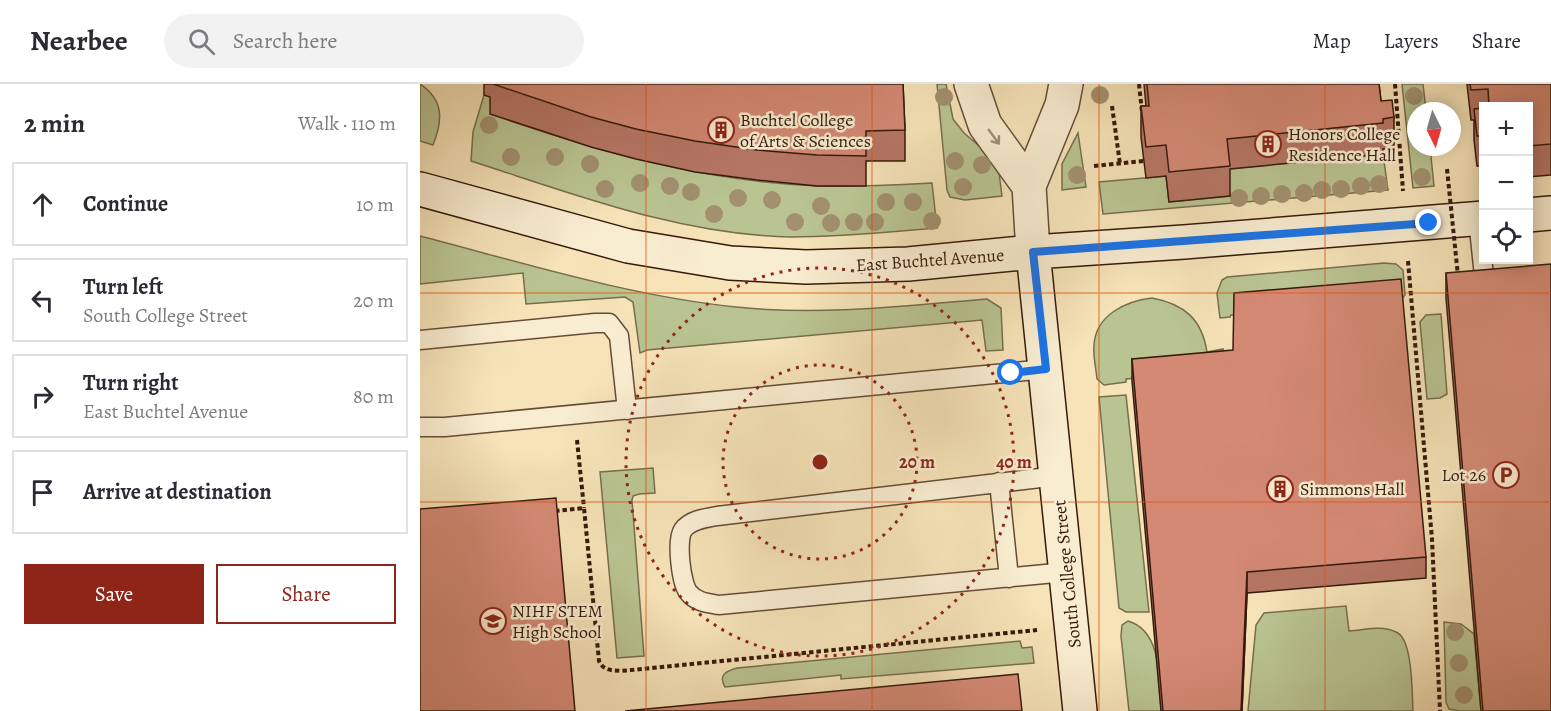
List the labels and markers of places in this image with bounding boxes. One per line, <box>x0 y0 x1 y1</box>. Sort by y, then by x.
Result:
place label: Buchtel College of Arts & Sciences <box>740 108 871 153</box>
building icon: Buchtel College of Arts & Sciences <box>706 115 736 145</box>
place label: Honors College Residence Hall <box>1288 122 1400 167</box>
building icon: Honors College Residence Hall <box>1253 129 1283 159</box>
centre of rings <box>810 452 830 472</box>
parking icon: Lot 26 <box>1491 460 1521 490</box>
place label: Lot 26 <box>1442 463 1486 487</box>
building icon: Simmons Hall <box>1265 474 1295 504</box>
place label: Simmons Hall <box>1300 477 1405 501</box>
place label: NIHF STEM High School <box>512 599 603 644</box>
school or university icon: NIHF STEM High School <box>478 606 508 636</box>

